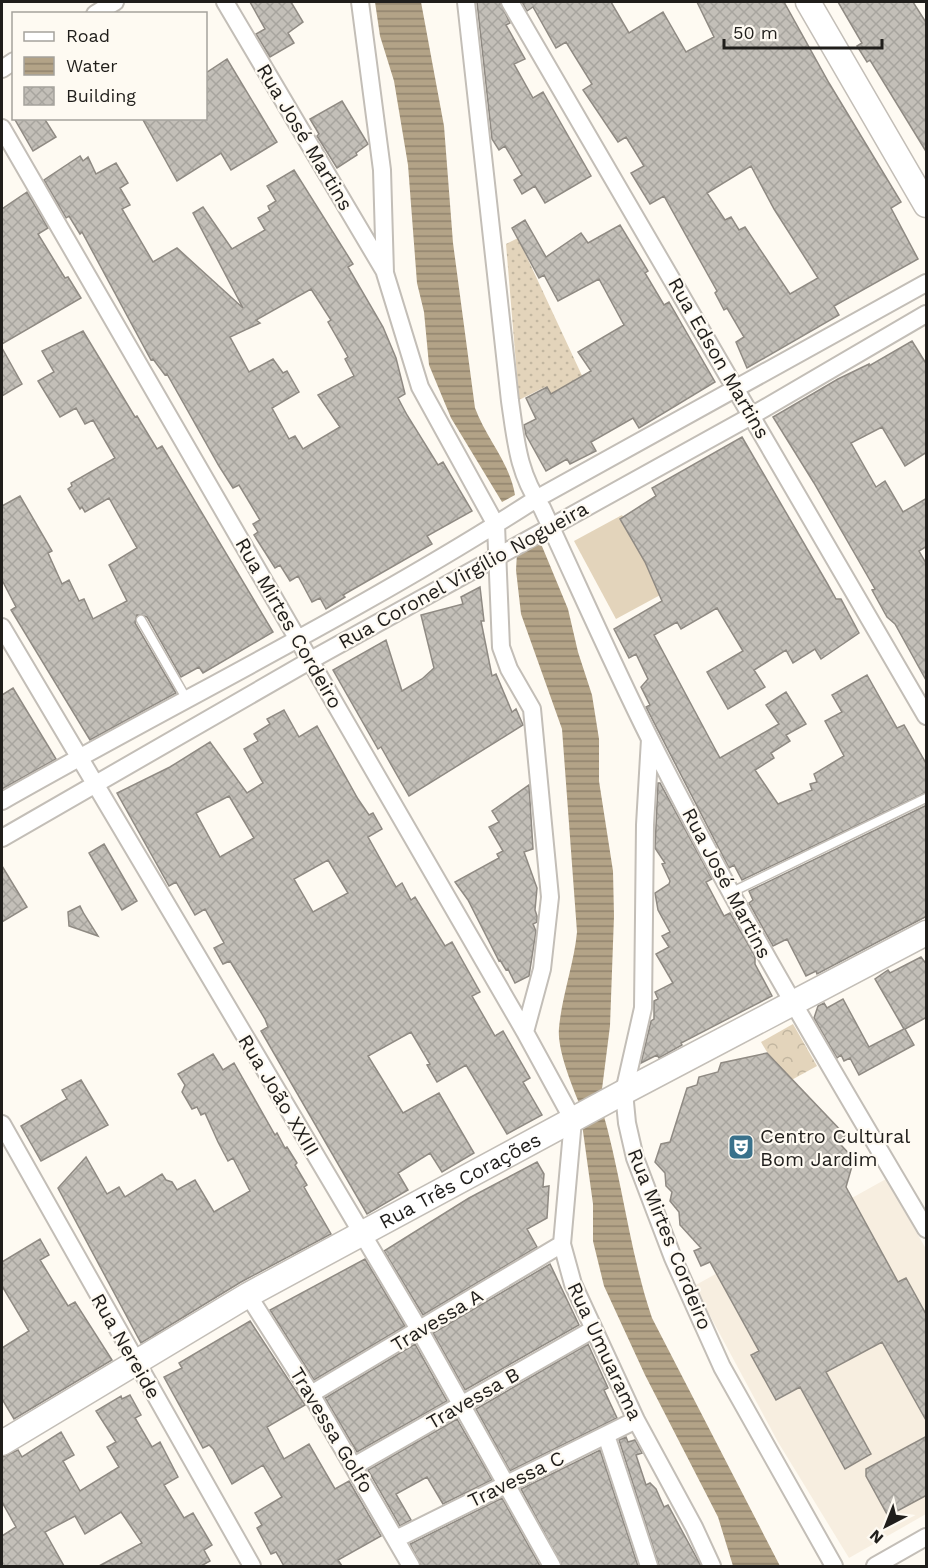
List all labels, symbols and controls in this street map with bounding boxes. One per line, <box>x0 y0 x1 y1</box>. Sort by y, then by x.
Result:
legend <box>12 12 207 120</box>
scale bar <box>724 12 882 50</box>
text: 50 m <box>733 22 778 43</box>
text: Road <box>66 25 110 46</box>
text: Water <box>66 55 118 76</box>
street label: Rua José Martins <box>252 59 358 215</box>
text: Building <box>66 85 136 106</box>
street label: Rua Edson Martins <box>663 273 775 443</box>
street label: Rua Coronel Virgílio Nogueira <box>334 496 592 654</box>
street label: Rua Mirtes Cordeiro <box>230 533 348 713</box>
street label: Rua José Martins <box>677 804 777 962</box>
street label: Rua João XXIII <box>233 1030 325 1160</box>
place label: Centro Cultural Bom Jardim <box>760 1124 910 1171</box>
street label: Rua Três Corações <box>375 1127 545 1234</box>
theatre icon: Centro Cultural Bom Jardim <box>726 1132 756 1162</box>
street label: Rua Mirtes Cordeiro <box>623 1145 717 1333</box>
street label: Rua Umuarama <box>563 1278 647 1424</box>
street label: Travessa A <box>387 1283 487 1357</box>
street label: Rua Nereide <box>86 1289 166 1403</box>
street label: Travessa B <box>422 1362 524 1434</box>
street label: Travessa Golfo <box>285 1363 379 1497</box>
street label: Travessa C <box>464 1445 568 1513</box>
north arrow <box>856 1496 916 1556</box>
text: N <box>866 1526 887 1548</box>

